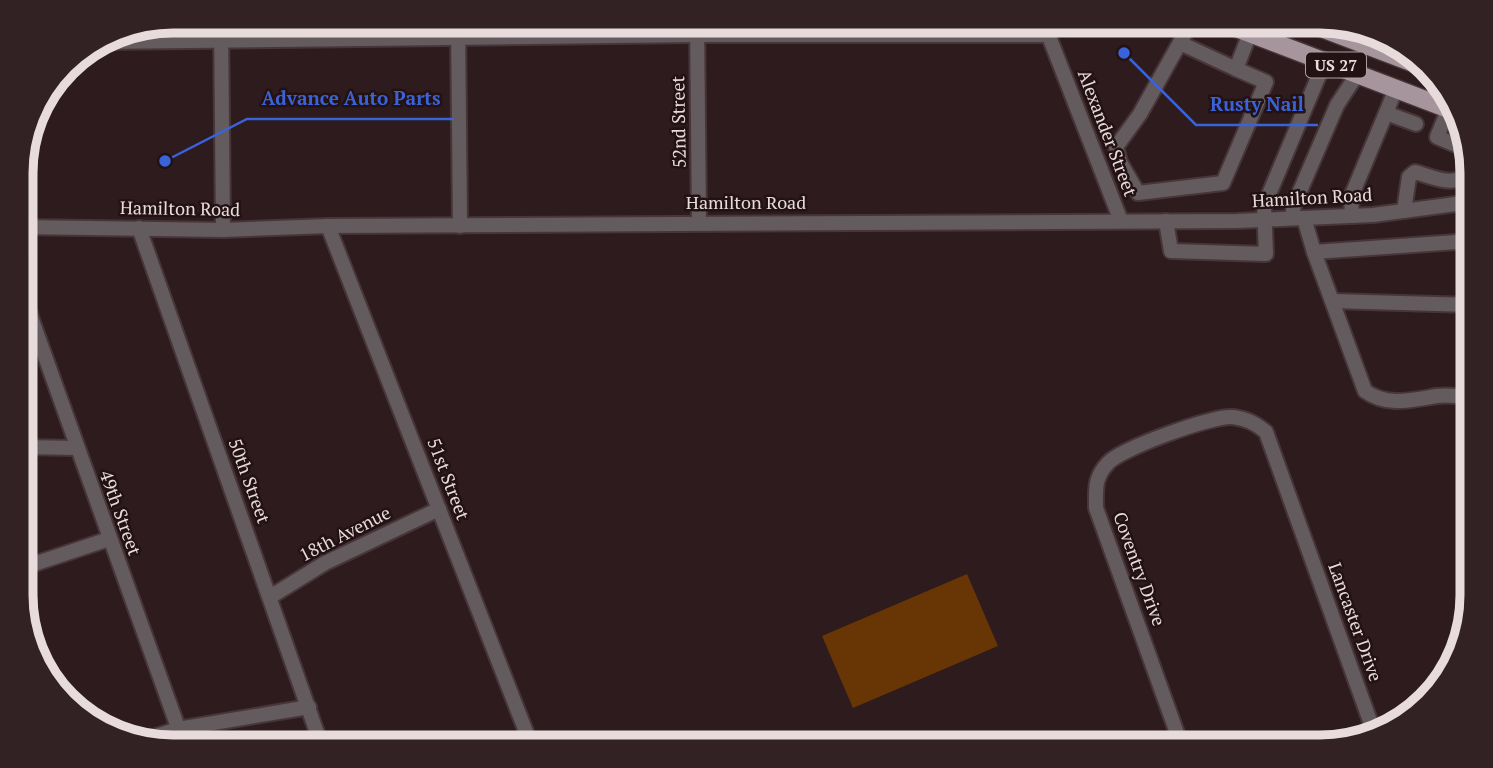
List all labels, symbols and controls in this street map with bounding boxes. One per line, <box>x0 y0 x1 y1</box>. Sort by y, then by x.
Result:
road number: US 27 <box>1306 53 1366 78</box>
street label: Alexander Street <box>1073 66 1143 200</box>
street label: 52nd Street <box>665 75 691 168</box>
callout: Advance Auto Parts <box>247 79 454 119</box>
text: Advance Auto Parts <box>262 85 441 110</box>
callout: Rusty Nail <box>1196 85 1318 125</box>
text: Rusty Nail <box>1210 91 1304 116</box>
street label: Hamilton Road <box>1251 182 1373 212</box>
street label: Hamilton Road <box>686 190 806 214</box>
street label: Hamilton Road <box>120 195 240 221</box>
street label: 51st Street <box>422 434 476 523</box>
street label: 50th Street <box>223 435 277 527</box>
street label: 49th Street <box>94 467 148 559</box>
street label: 18th Avenue <box>295 500 394 566</box>
street label: Coventry Drive <box>1108 508 1172 629</box>
street label: Lancaster Drive <box>1323 559 1389 684</box>

